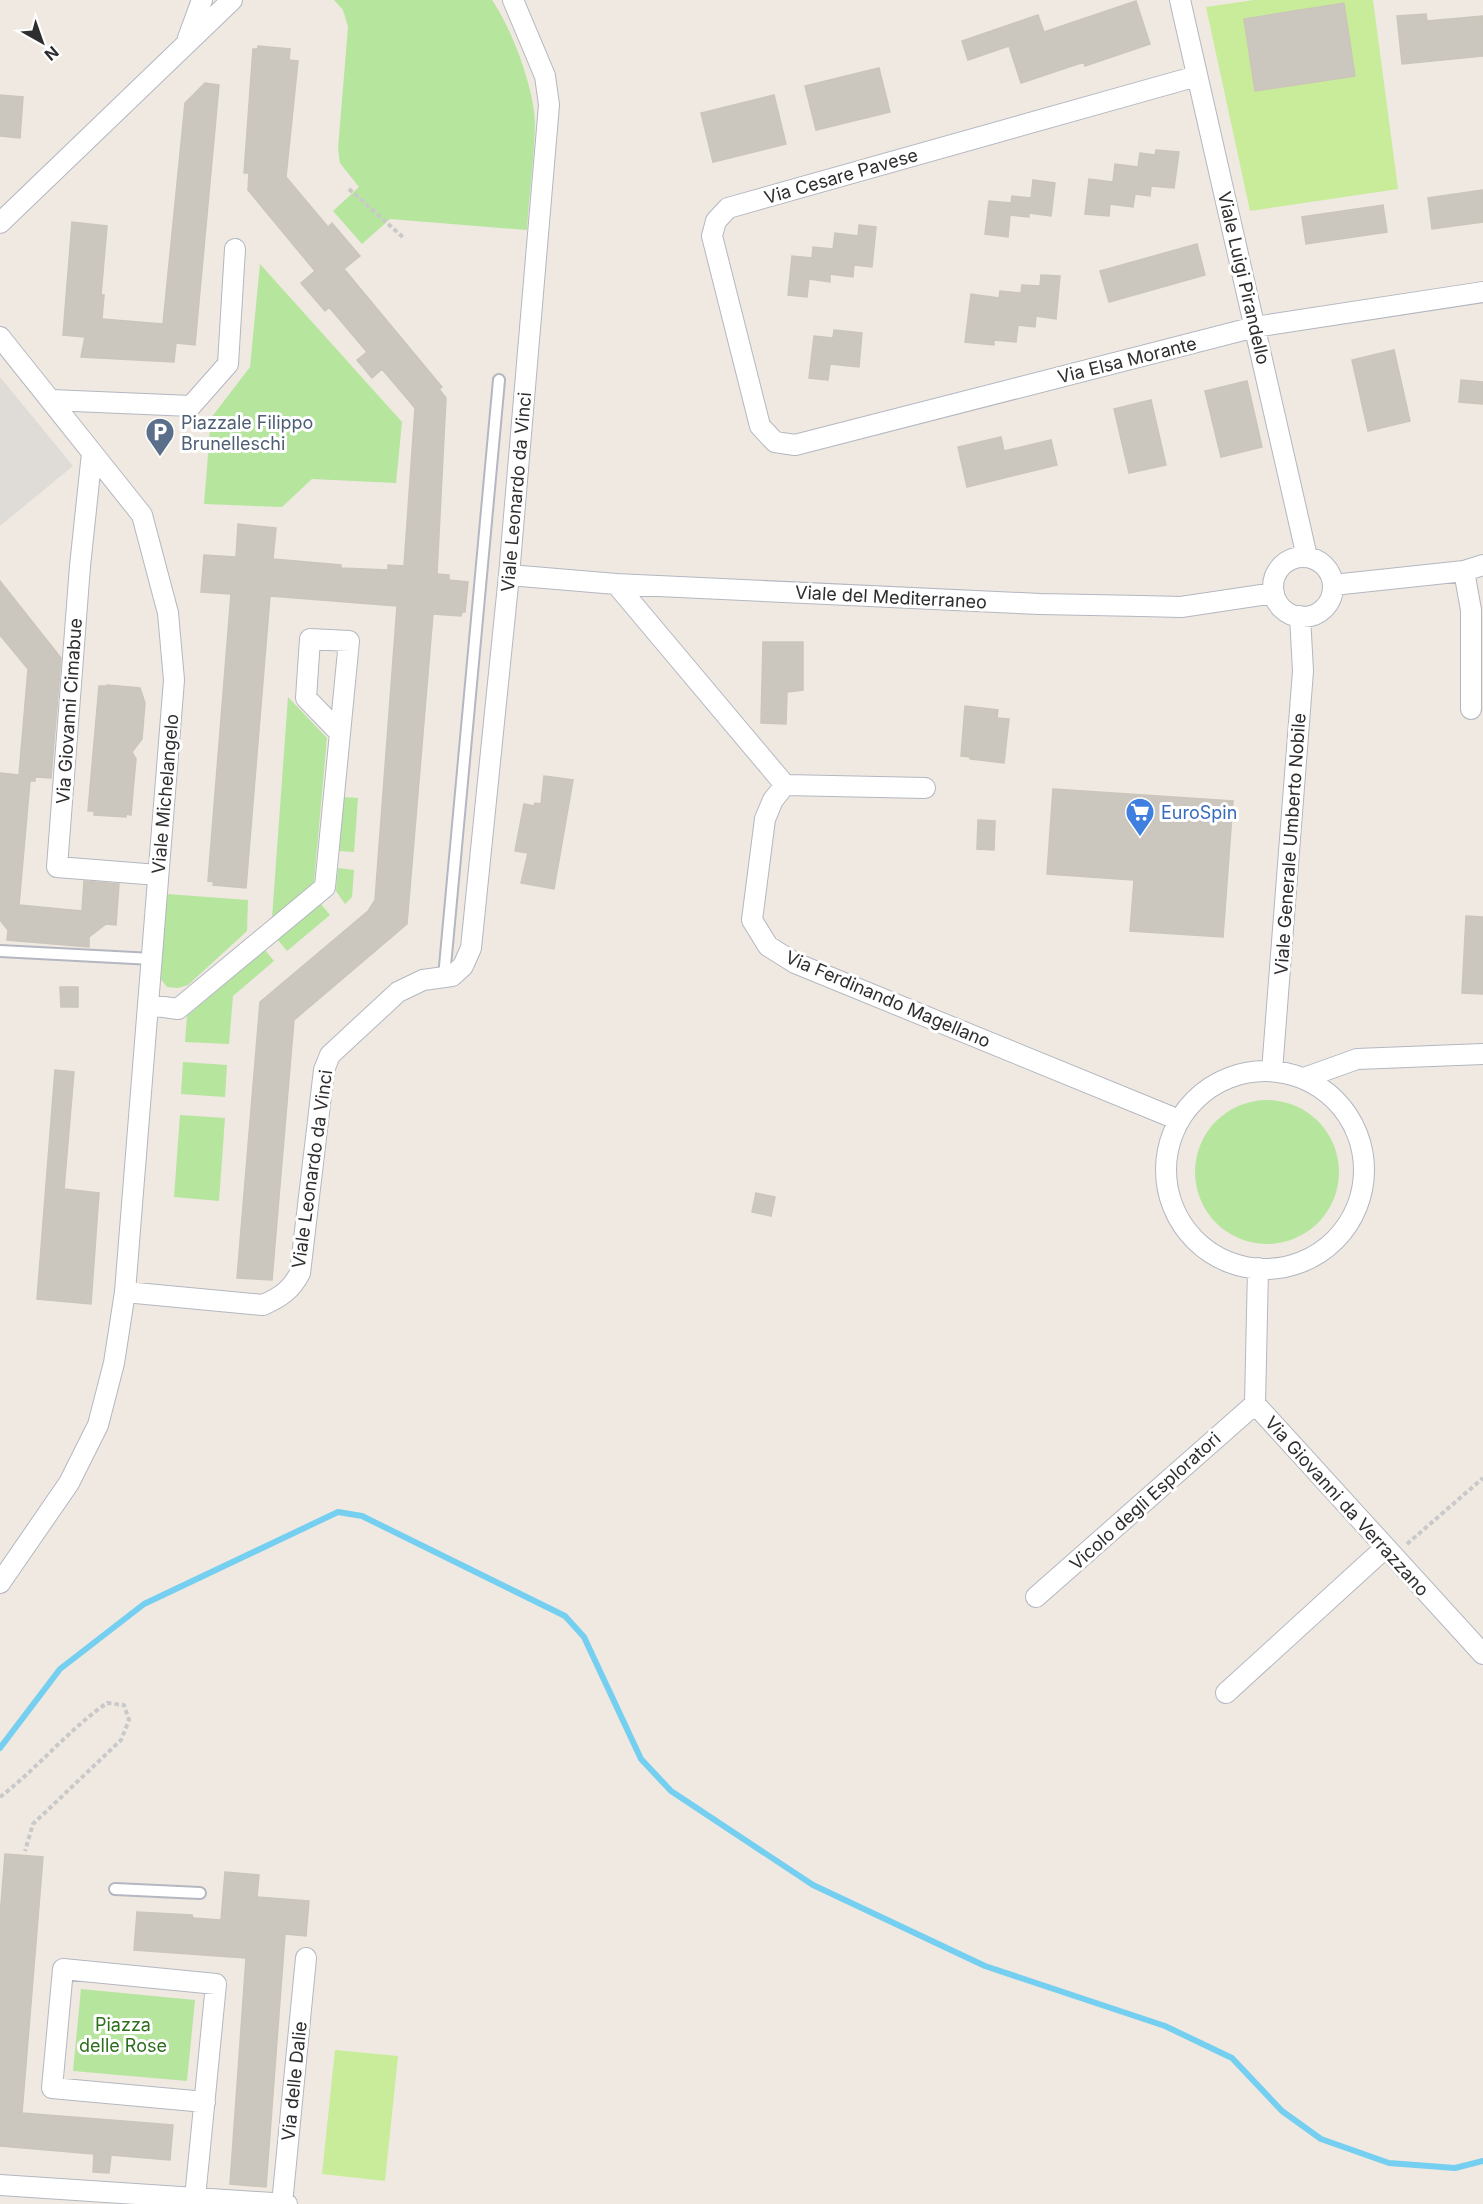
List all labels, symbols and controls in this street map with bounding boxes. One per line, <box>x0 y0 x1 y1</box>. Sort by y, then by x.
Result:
north arrow <box>12 12 72 72</box>
text: N <box>41 42 63 65</box>
street label: Via Cesare Pavese <box>762 144 920 208</box>
street label: Viale Luigi Pirandello <box>1214 189 1274 367</box>
street label: Via Elsa Morante <box>1055 333 1199 387</box>
street label: Viale Leonardo da Vinci <box>497 391 535 593</box>
place label: Piazzale Filippo Brunelleschi <box>181 412 313 454</box>
parking icon: Piazzale Filippo Brunelleschi <box>144 416 176 458</box>
street label: Viale del Mediterraneo <box>795 581 987 613</box>
street label: Via Giovanni Cimabue <box>52 617 86 805</box>
street label: Viale Generale Umberto Nobile <box>1270 712 1310 976</box>
street label: Viale Michelangelo <box>148 713 182 875</box>
supermarket icon: EuroSpin <box>1124 796 1156 838</box>
place label: EuroSpin <box>1161 802 1237 823</box>
street label: Via Ferdinando Magellano <box>782 946 994 1052</box>
street label: Viale Leonardo da Vinci <box>288 1068 336 1270</box>
street label: Via Giovanni da Verrazzano <box>1261 1412 1433 1600</box>
street label: Vicolo degli Esploratori <box>1065 1428 1225 1574</box>
park label: Piazza delle Rose <box>79 2014 167 2056</box>
street label: Via delle Dalie <box>277 2020 311 2142</box>

